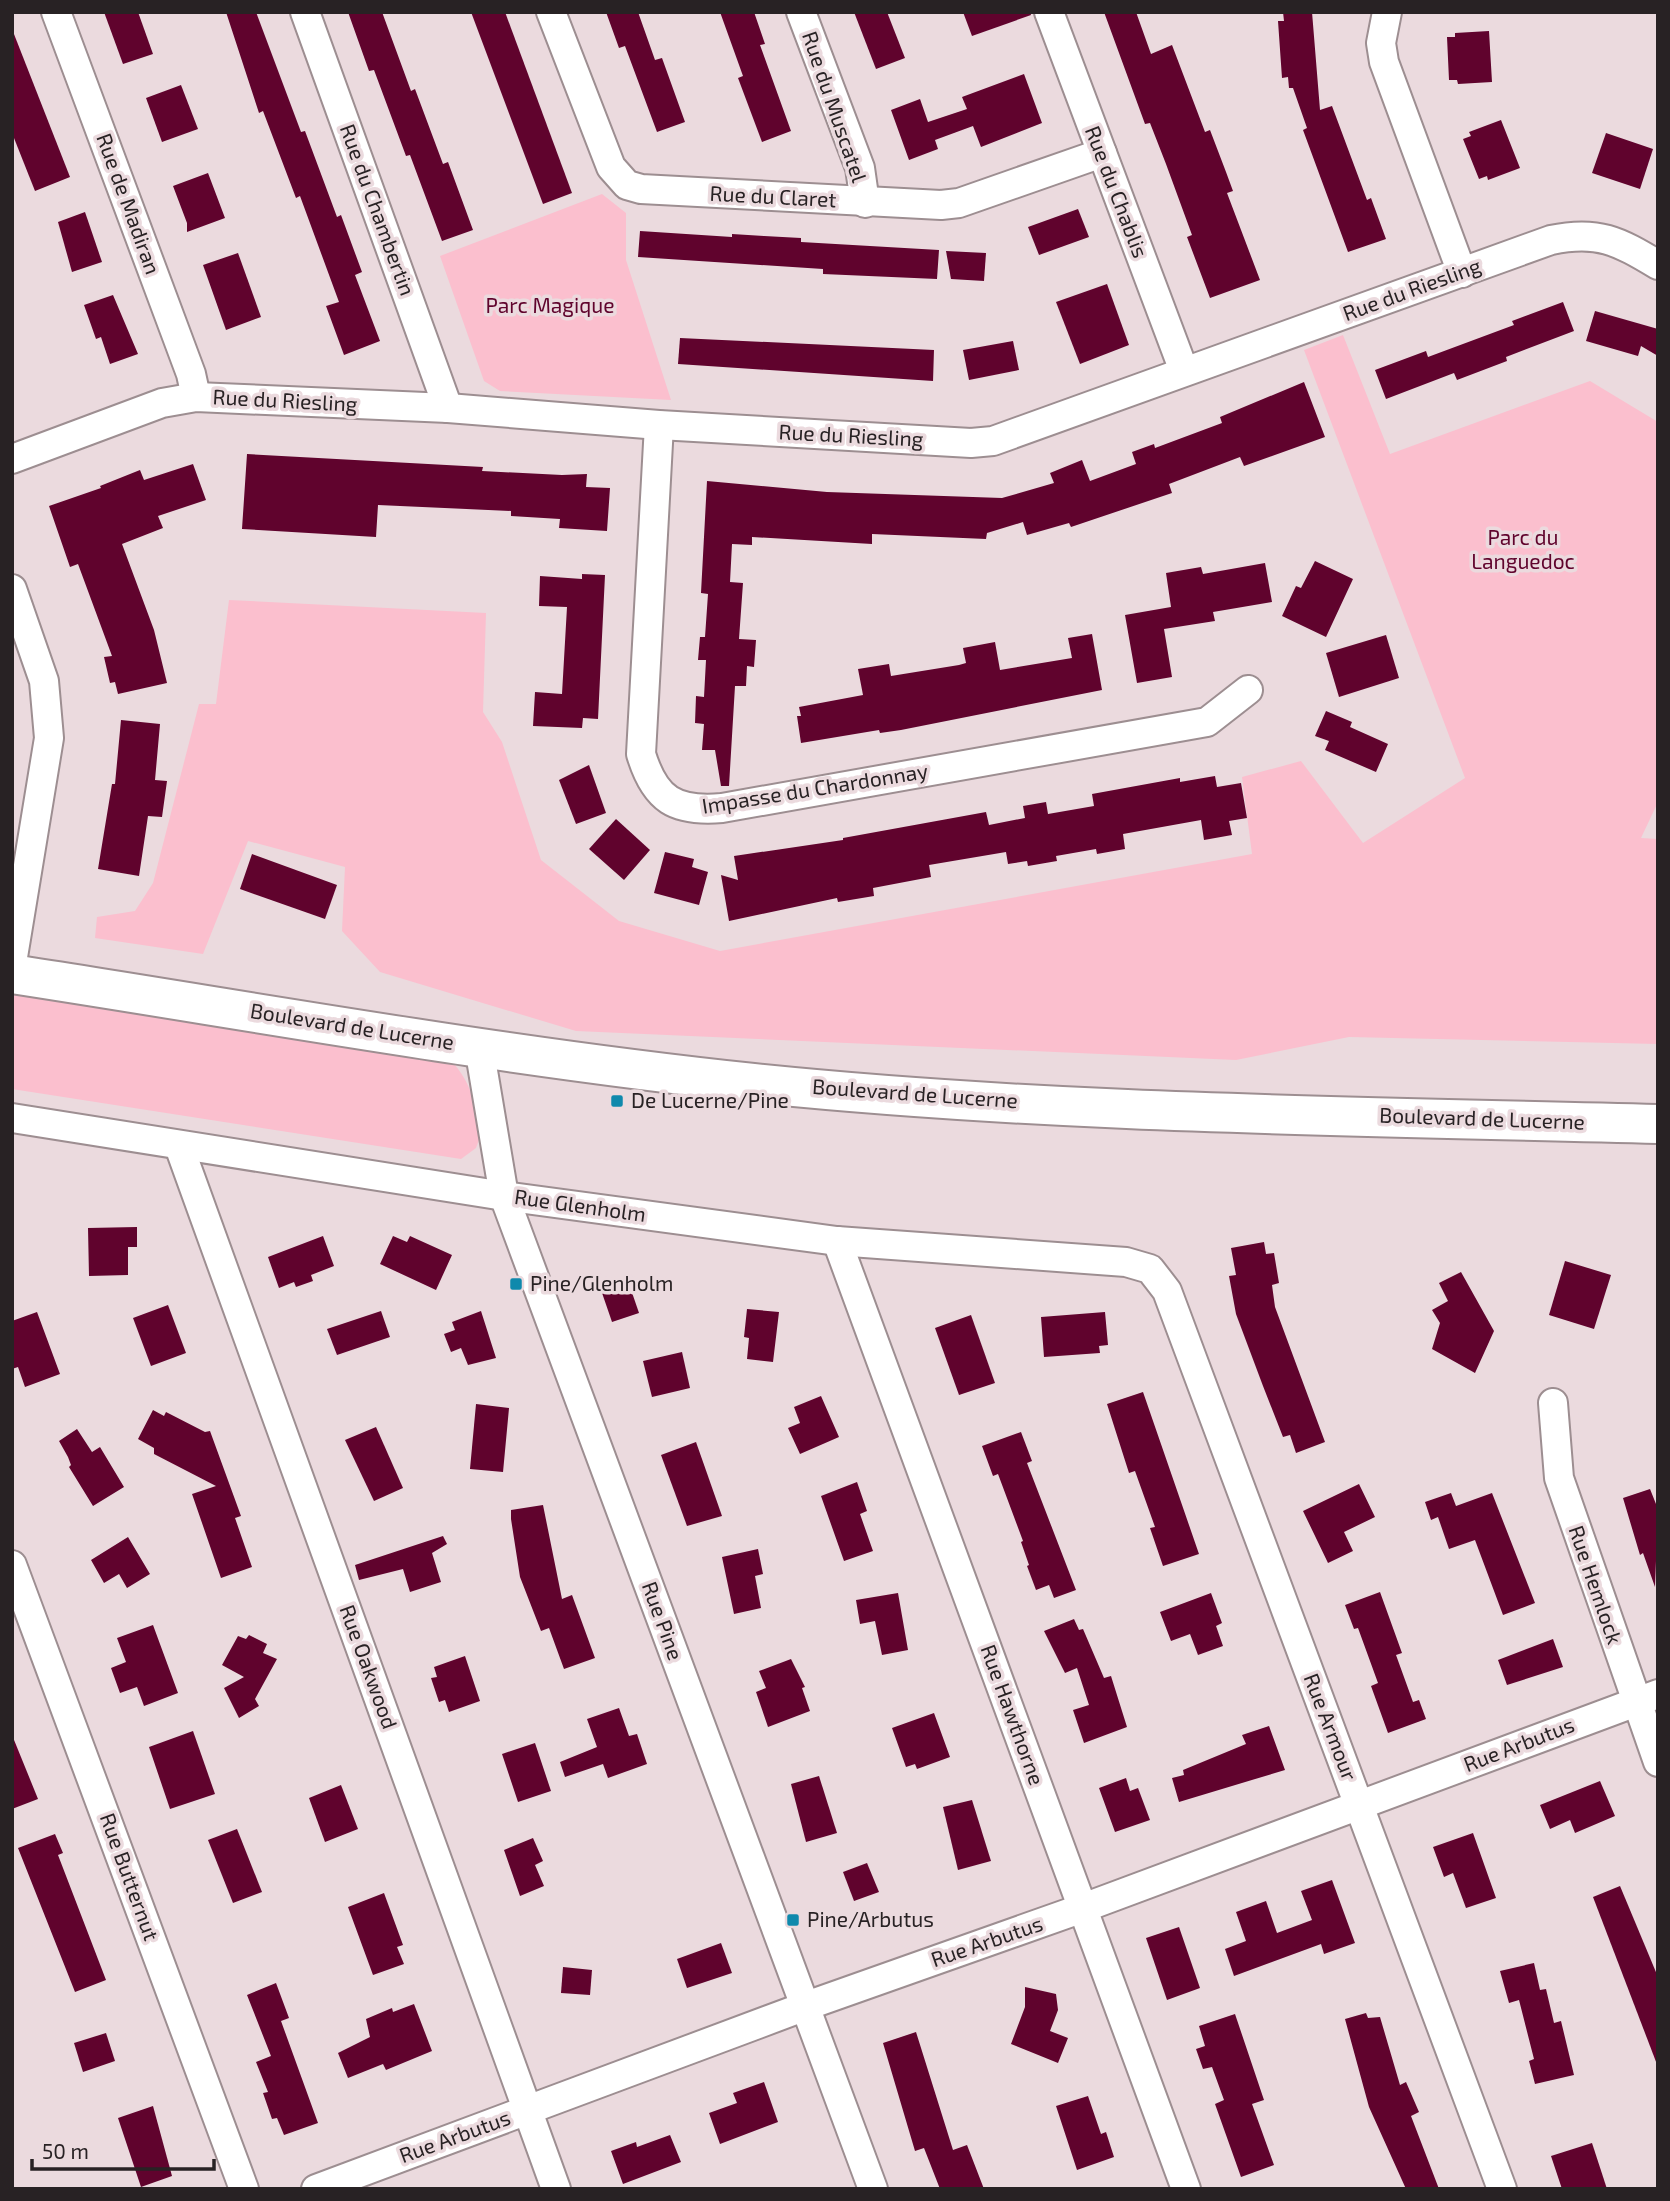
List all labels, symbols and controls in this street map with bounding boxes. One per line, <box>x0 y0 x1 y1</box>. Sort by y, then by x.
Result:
street label: Rue du Muscatel <box>798 28 873 186</box>
street label: Rue du Chambertin <box>336 120 421 299</box>
street label: Rue du Chablis <box>1081 122 1154 261</box>
street label: Rue de Madiran <box>92 130 167 277</box>
street label: Rue du Claret <box>709 180 837 211</box>
street label: Rue du Riesling <box>1339 252 1484 325</box>
park label: Parc Magique <box>485 292 615 317</box>
street label: Rue du Riesling <box>212 383 358 416</box>
street label: Rue du Riesling <box>778 418 924 451</box>
park label: Parc du Languedoc <box>1471 524 1575 573</box>
street label: Impasse du Chardonnay <box>700 757 930 818</box>
street label: Boulevard de Lucerne <box>249 997 456 1054</box>
street label: Boulevard de Lucerne <box>812 1073 1019 1112</box>
place label: De Lucerne/Pine <box>631 1087 789 1112</box>
marker: De Lucerne/Pine <box>609 1093 625 1109</box>
street label: Boulevard de Lucerne <box>1379 1101 1585 1134</box>
street label: Rue Glenholm <box>513 1183 648 1226</box>
place label: Pine/Glenholm <box>530 1270 673 1295</box>
marker: Pine/Glenholm <box>508 1276 524 1292</box>
street label: Rue Hemlock <box>1564 1522 1628 1647</box>
street label: Rue Pine <box>638 1578 689 1663</box>
street label: Rue Oakwood <box>335 1601 403 1732</box>
street label: Rue Hawthorne <box>976 1641 1050 1788</box>
street label: Rue Armour <box>1300 1669 1363 1784</box>
street label: Rue Arbutus <box>1460 1711 1577 1776</box>
street label: Rue Butternut <box>96 1809 165 1944</box>
place label: Pine/Arbutus <box>807 1906 934 1931</box>
street label: Rue Arbutus <box>927 1910 1046 1971</box>
marker: Pine/Arbutus <box>785 1912 801 1928</box>
street label: Rue Arbutus <box>395 2104 513 2167</box>
scale bar <box>32 2128 214 2172</box>
text: 50 m <box>42 2138 89 2163</box>

